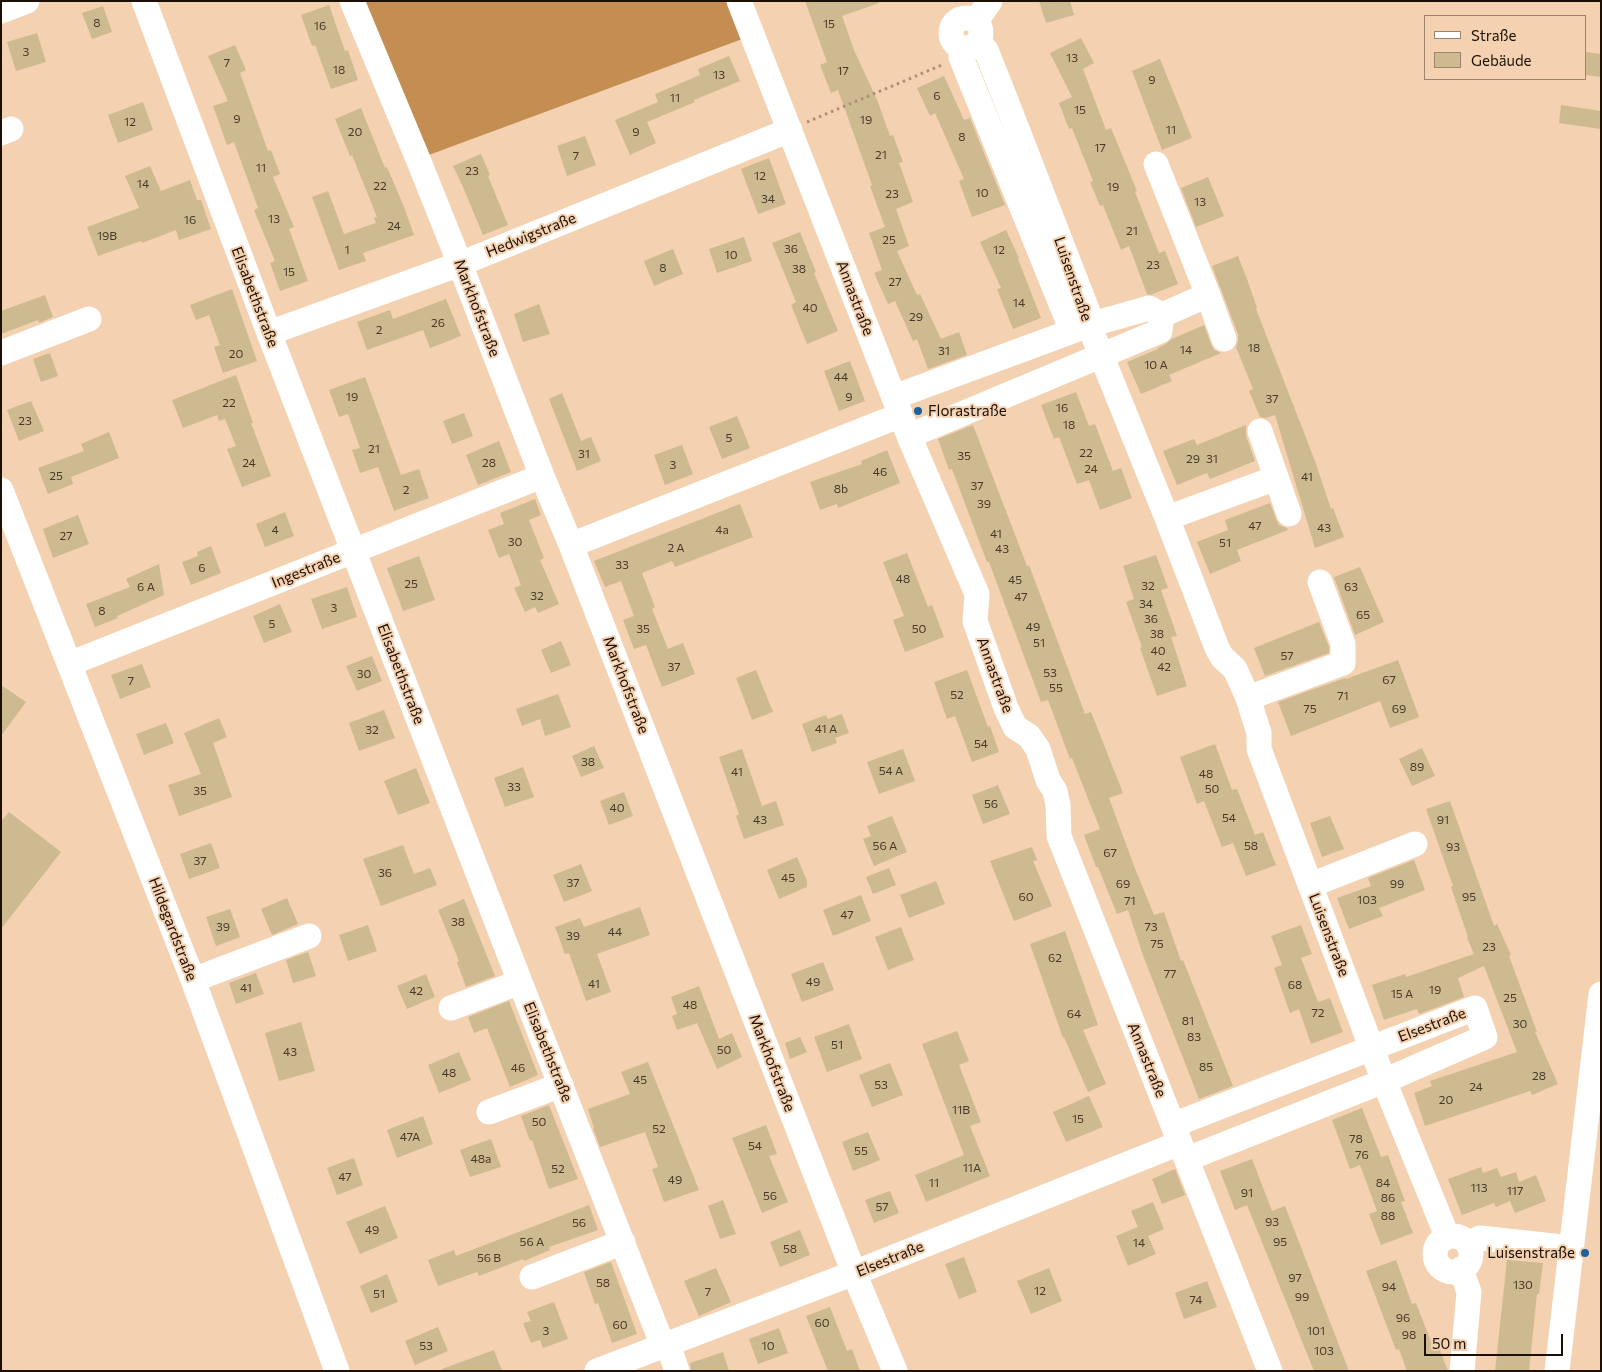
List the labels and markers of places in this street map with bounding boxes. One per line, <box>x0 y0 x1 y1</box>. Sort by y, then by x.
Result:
place label: Florastraße <box>928 402 1007 420</box>
marker: Florastraße <box>912 405 924 417</box>
place label: Luisenstraße <box>1487 1244 1575 1262</box>
marker: Luisenstraße <box>1579 1247 1591 1259</box>

